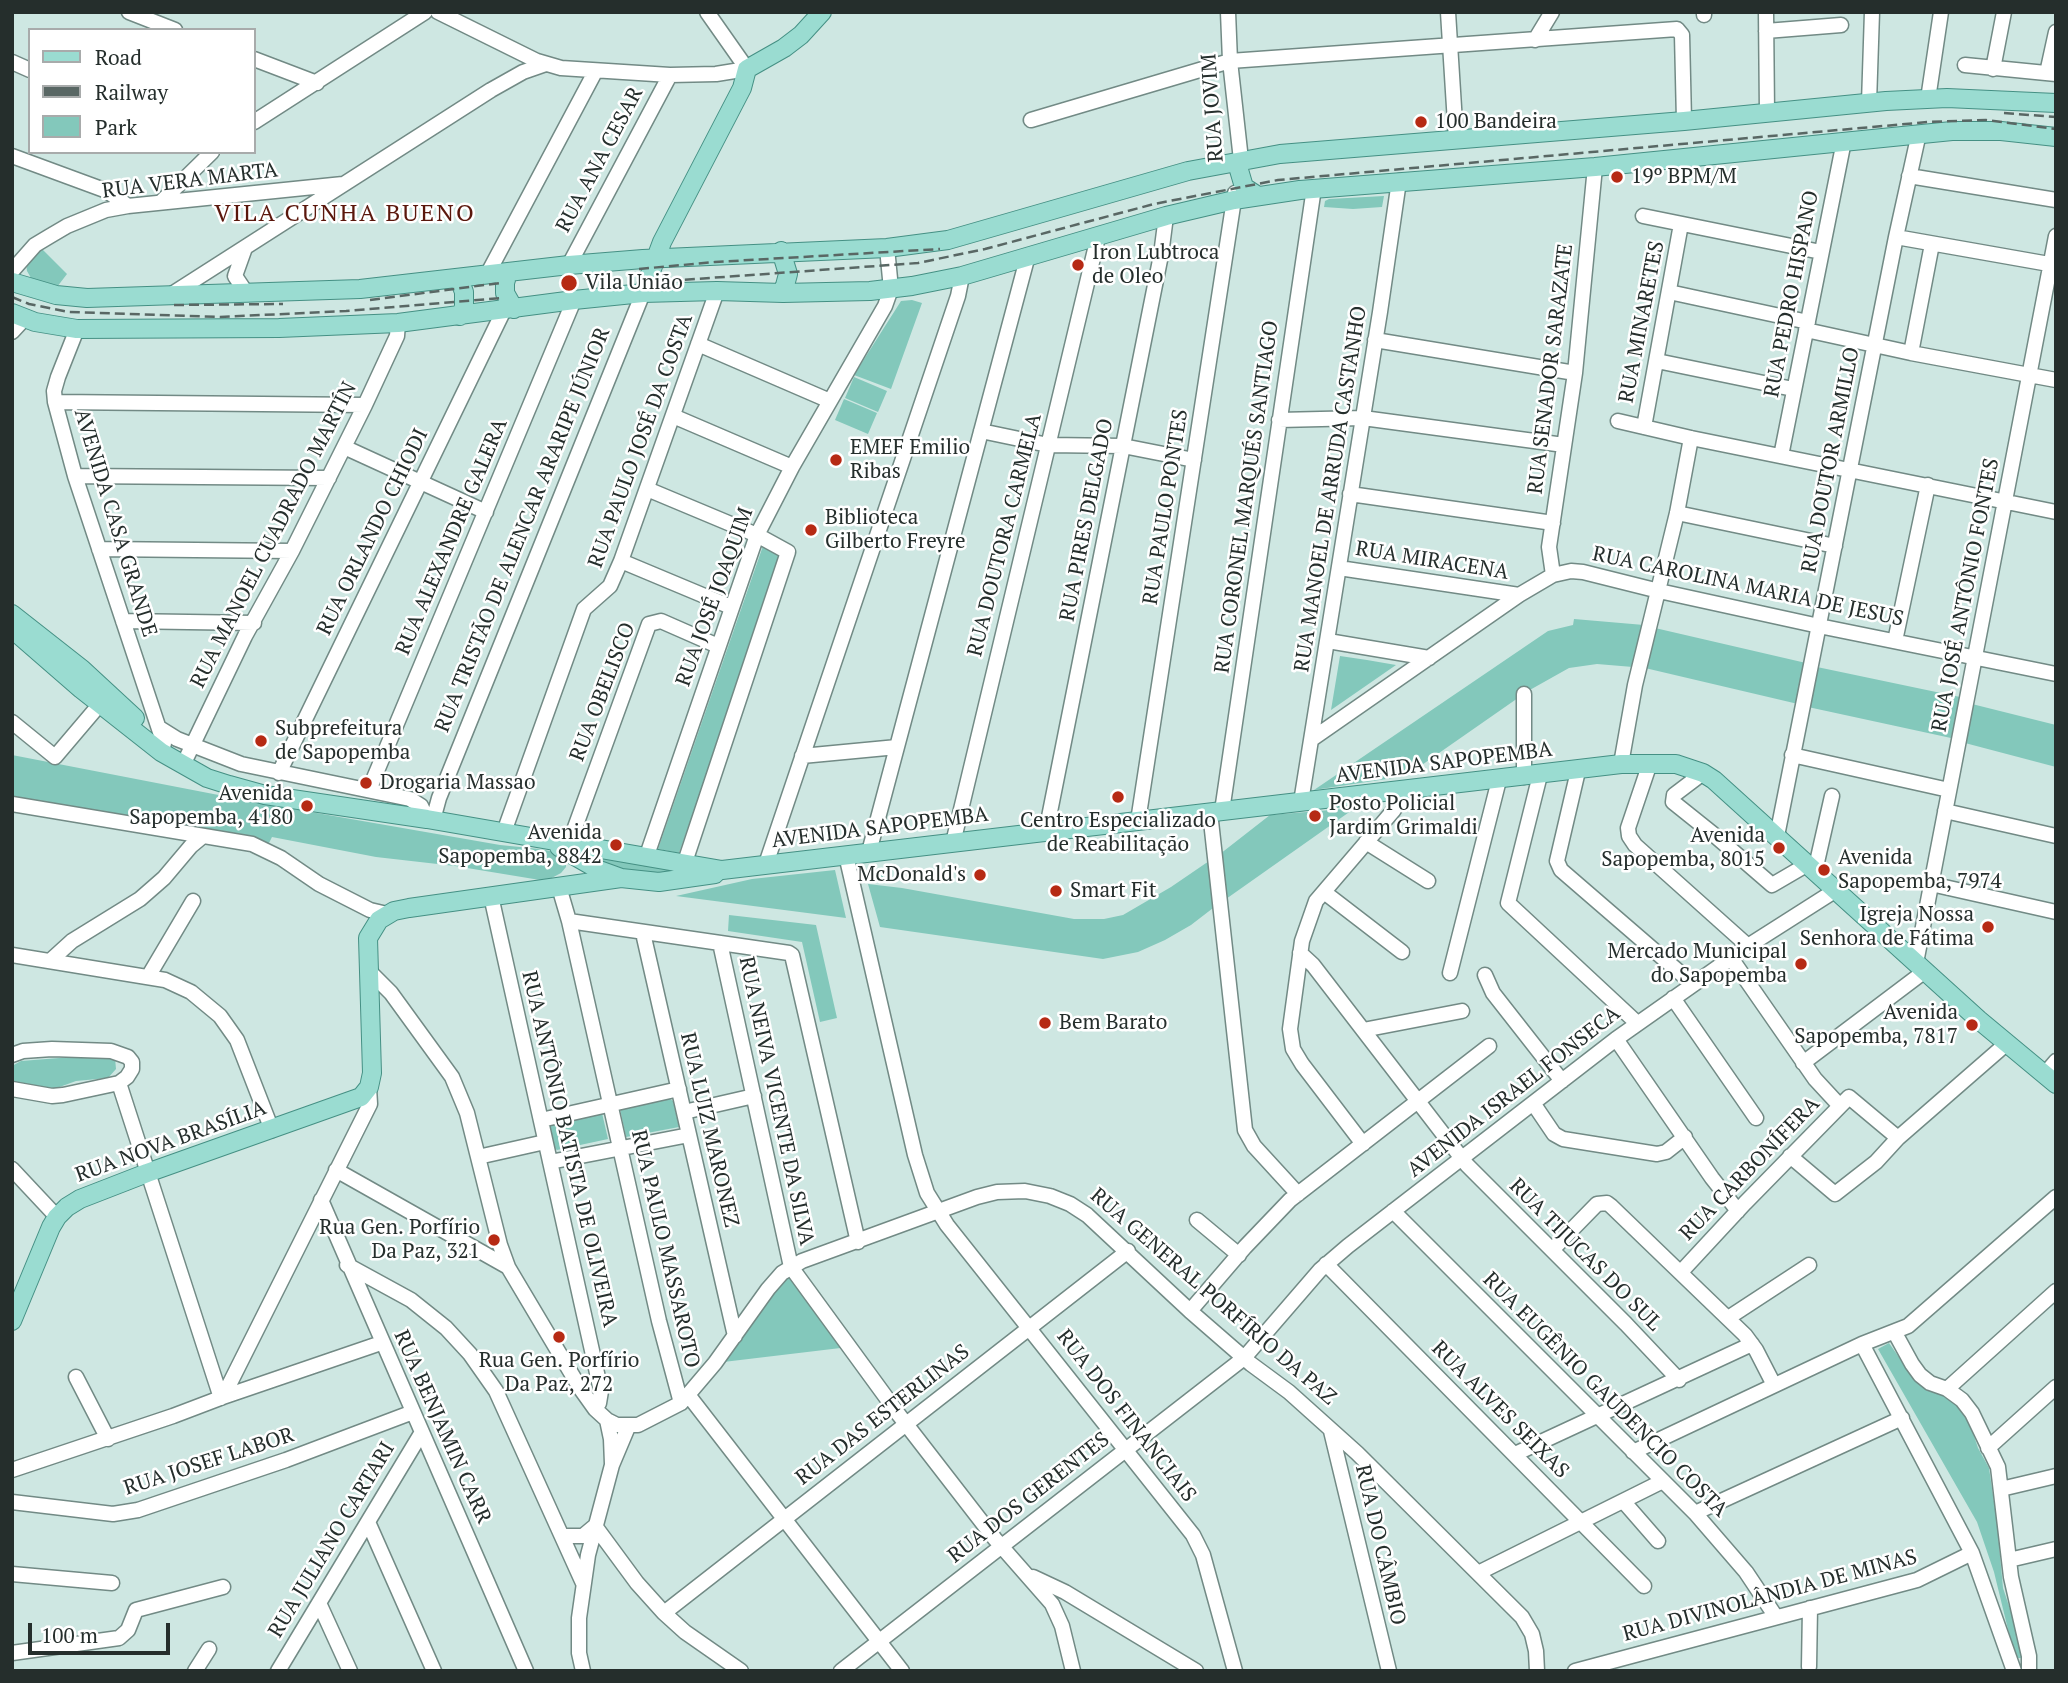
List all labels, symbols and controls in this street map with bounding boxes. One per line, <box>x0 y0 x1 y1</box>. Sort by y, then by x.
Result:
legend <box>28 28 256 154</box>
text: Road <box>95 43 142 71</box>
street label: RUA JOVIM <box>1197 53 1229 163</box>
text: Railway <box>95 78 168 106</box>
street label: RUA ANA CESAR <box>551 83 649 237</box>
place label: 100 Bandeira <box>1435 109 1557 135</box>
text: Park <box>95 113 137 141</box>
marker: 100 Bandeira <box>1413 114 1429 130</box>
street label: RUA VERA MARTA <box>101 158 279 204</box>
place label: 19º BPM/M <box>1631 164 1737 190</box>
marker: 19º BPM/M <box>1609 169 1625 185</box>
street label: RUA PEDRO HISPANO <box>1760 188 1824 400</box>
district label: VILA CUNHA BUENO <box>216 200 474 228</box>
street label: RUA MINARETES <box>1614 239 1670 405</box>
place label: Iron Lubtroca de Oleo <box>1092 240 1219 290</box>
street label: RUA SENADOR SARAZATE <box>1523 242 1579 496</box>
marker: Iron Lubtroca de Oleo <box>1070 257 1086 273</box>
place label: Vila União <box>585 270 683 296</box>
marker: Vila União <box>559 273 579 293</box>
street label: RUA MANOEL DE ARRUDA CASTANHO <box>1290 304 1372 674</box>
street label: RUA PAULO JOSÉ DA COSTA <box>583 311 699 571</box>
street label: RUA CORONEL MARQUÉS SANTIAGO <box>1210 319 1284 675</box>
street label: RUA TRISTÃO DE ALENCAR ARARIPE JÚNIOR <box>430 324 616 736</box>
street label: RUA DOUTOR ARMILLO <box>1797 345 1865 575</box>
street label: RUA MANOEL CUADRADO MARTÍN <box>186 378 362 692</box>
street label: AVENIDA CASA GRANDE <box>68 406 162 640</box>
street label: RUA PAULO PONTES <box>1138 407 1194 607</box>
street label: RUA DOUTORA CARMELA <box>963 411 1047 659</box>
street label: RUA ALEXANDRE GALERA <box>391 415 513 659</box>
street label: RUA PIRES DELGADO <box>1055 416 1119 624</box>
street label: RUA ORLANDO CHIODI <box>312 425 434 639</box>
place label: EMEF Emilio Ribas <box>850 435 970 485</box>
marker: EMEF Emilio Ribas <box>828 452 844 468</box>
street label: RUA JOSÉ ANTÔNIO FONTES <box>1927 456 2005 734</box>
street label: RUA JOSÉ JOAQUIM <box>671 504 759 690</box>
place label: Biblioteca Gilberto Freyre <box>825 505 966 555</box>
marker: Biblioteca Gilberto Freyre <box>803 522 819 538</box>
street label: RUA MIRACENA <box>1354 536 1510 586</box>
street label: RUA CAROLINA MARIA DE JESUS <box>1590 542 1906 632</box>
street label: RUA OBELISCO <box>565 619 641 765</box>
place label: Subprefeitura de Sapopemba <box>275 716 410 766</box>
marker: Subprefeitura de Sapopemba <box>253 733 269 749</box>
street label: AVENIDA SAPOPEMBA <box>1334 737 1554 789</box>
place label: Drogaria Massao <box>380 770 536 796</box>
marker: Drogaria Massao <box>358 775 374 791</box>
place label: Avenida Sapopemba, 4180 <box>129 781 293 831</box>
marker: Centro Especializado de Reabilitação <box>1110 789 1126 805</box>
place label: Posto Policial Jardim Grimaldi <box>1329 791 1478 841</box>
marker: Avenida Sapopemba, 4180 <box>299 798 315 814</box>
street label: AVENIDA SAPOPEMBA <box>770 802 990 854</box>
place label: Centro Especializado de Reabilitação <box>1020 808 1216 858</box>
marker: Posto Policial Jardim Grimaldi <box>1307 808 1323 824</box>
place label: Avenida Sapopemba, 8842 <box>438 820 602 870</box>
place label: Avenida Sapopemba, 8015 <box>1601 823 1765 873</box>
marker: Avenida Sapopemba, 8842 <box>608 837 624 853</box>
marker: Avenida Sapopemba, 8015 <box>1771 840 1787 856</box>
place label: Avenida Sapopemba, 7974 <box>1838 845 2002 895</box>
place label: McDonald's <box>857 862 966 888</box>
marker: Avenida Sapopemba, 7974 <box>1816 862 1832 878</box>
marker: McDonald's <box>972 867 988 883</box>
place label: Smart Fit <box>1070 878 1156 904</box>
marker: Smart Fit <box>1048 883 1064 899</box>
place label: Igreja Nossa Senhora de Fátima <box>1800 902 1974 952</box>
marker: Igreja Nossa Senhora de Fátima <box>1980 919 1996 935</box>
place label: Mercado Municipal do Sapopemba <box>1607 939 1787 989</box>
street label: RUA NEIVA VICENTE DA SILVA <box>733 954 819 1248</box>
marker: Mercado Municipal do Sapopemba <box>1793 956 1809 972</box>
street label: RUA ANTÔNIO BATISTA DE OLIVEIRA <box>516 969 622 1329</box>
place label: Avenida Sapopemba, 7817 <box>1794 1000 1958 1050</box>
street label: AVENIDA ISRAEL FONSECA <box>1403 1001 1625 1183</box>
place label: Bem Barato <box>1059 1010 1167 1036</box>
marker: Bem Barato <box>1037 1015 1053 1031</box>
marker: Avenida Sapopemba, 7817 <box>1964 1017 1980 1033</box>
street label: RUA LUIZ MARONEZ <box>674 1030 744 1230</box>
street label: RUA CARBONÍFERA <box>1675 1092 1825 1246</box>
street label: RUA NOVA BRASÍLIA <box>72 1096 270 1188</box>
street label: RUA PAULO MASSAROTO <box>625 1128 705 1370</box>
street label: RUA TIJUCAS DO SUL <box>1504 1174 1666 1336</box>
street label: RUA GENERAL PORFÍRIO DA PAZ <box>1085 1183 1341 1411</box>
place label: Rua Gen. Porfírio Da Paz, 321 <box>319 1215 480 1265</box>
marker: Rua Gen. Porfírio Da Paz, 321 <box>486 1232 502 1248</box>
street label: RUA EUGÊNIO GAUDENCIO COSTA <box>1477 1267 1733 1523</box>
street label: RUA DOS FINANCIAIS <box>1051 1325 1201 1507</box>
street label: RUA BENJAMIN CARR <box>388 1326 496 1528</box>
marker: Rua Gen. Porfírio Da Paz, 272 <box>551 1329 567 1345</box>
street label: RUA ALVES SEIXAS <box>1426 1336 1574 1484</box>
street label: RUA DAS ESTERLINAS <box>791 1339 975 1491</box>
place label: Rua Gen. Porfírio Da Paz, 272 <box>479 1348 639 1398</box>
street label: RUA JOSEF LABOR <box>121 1423 297 1501</box>
street label: RUA DOS GERENTES <box>943 1427 1115 1569</box>
street label: RUA JULIANO CARTARI <box>264 1438 400 1642</box>
street label: RUA DO CÂMBIO <box>1349 1462 1411 1628</box>
street label: RUA DIVINOLÂNDIA DE MINAS <box>1620 1545 1920 1647</box>
scale bar <box>32 1610 173 1654</box>
text: 100 m <box>41 1621 98 1649</box>

